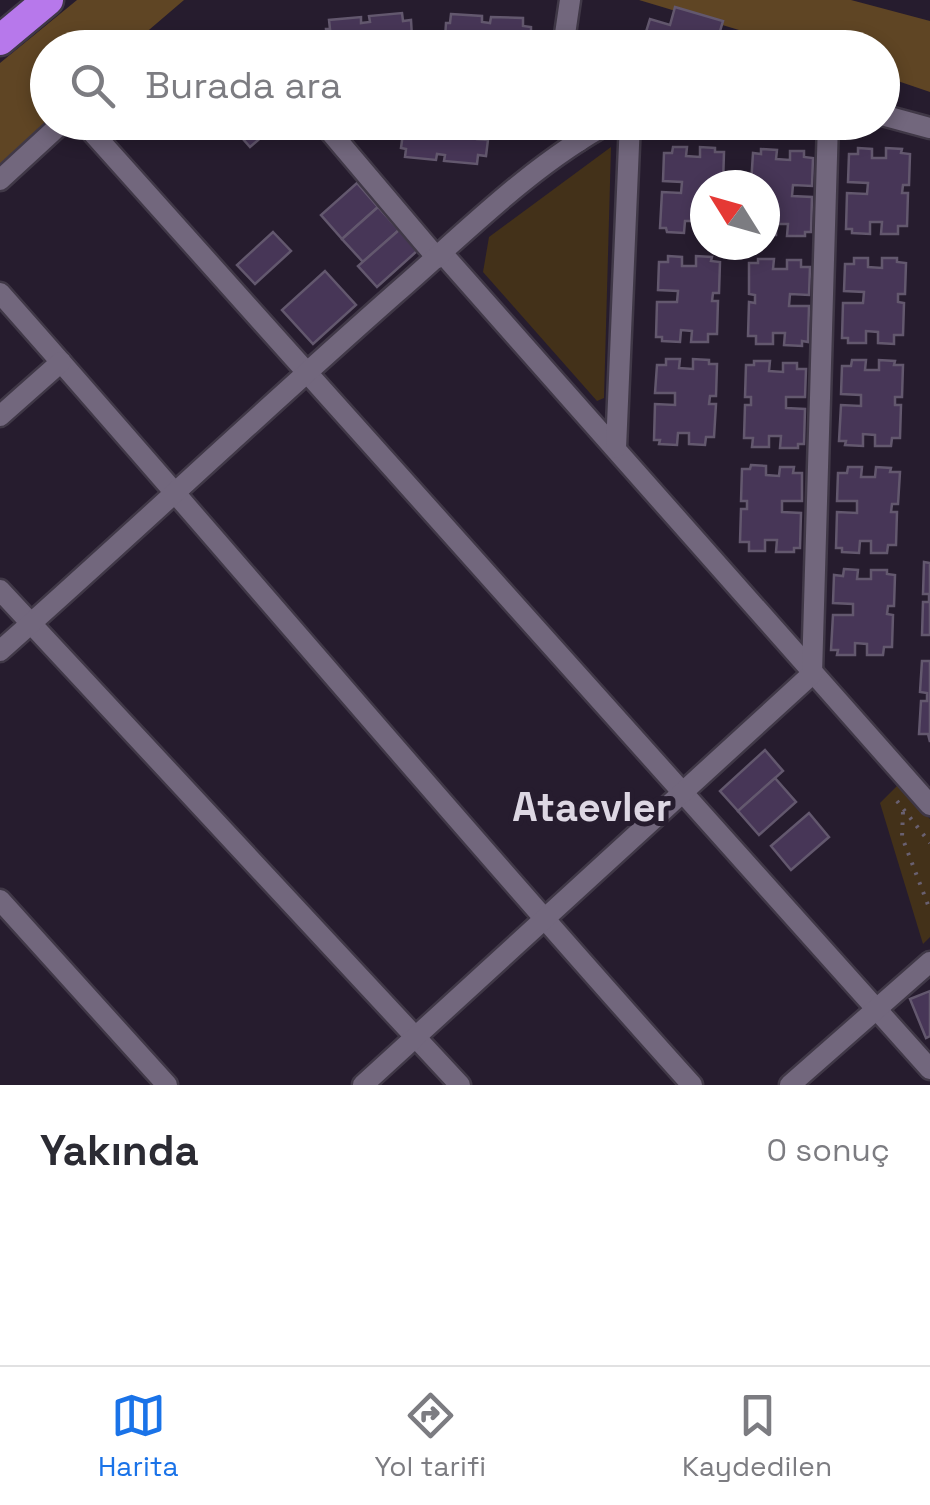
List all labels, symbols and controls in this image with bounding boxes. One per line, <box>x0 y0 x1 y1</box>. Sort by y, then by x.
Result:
search box <box>30 30 900 140</box>
icon: search <box>65 58 120 113</box>
text: Burada ara <box>145 61 342 109</box>
north arrow <box>690 170 780 260</box>
district label: Ataevler <box>512 782 672 833</box>
text: Yakında <box>40 1124 199 1177</box>
text: 0 sonuç <box>767 1130 890 1170</box>
tab: Harita <box>98 1388 179 1484</box>
tab: Yol tarifi <box>375 1388 486 1484</box>
tab: Kaydedilen <box>682 1388 832 1484</box>

